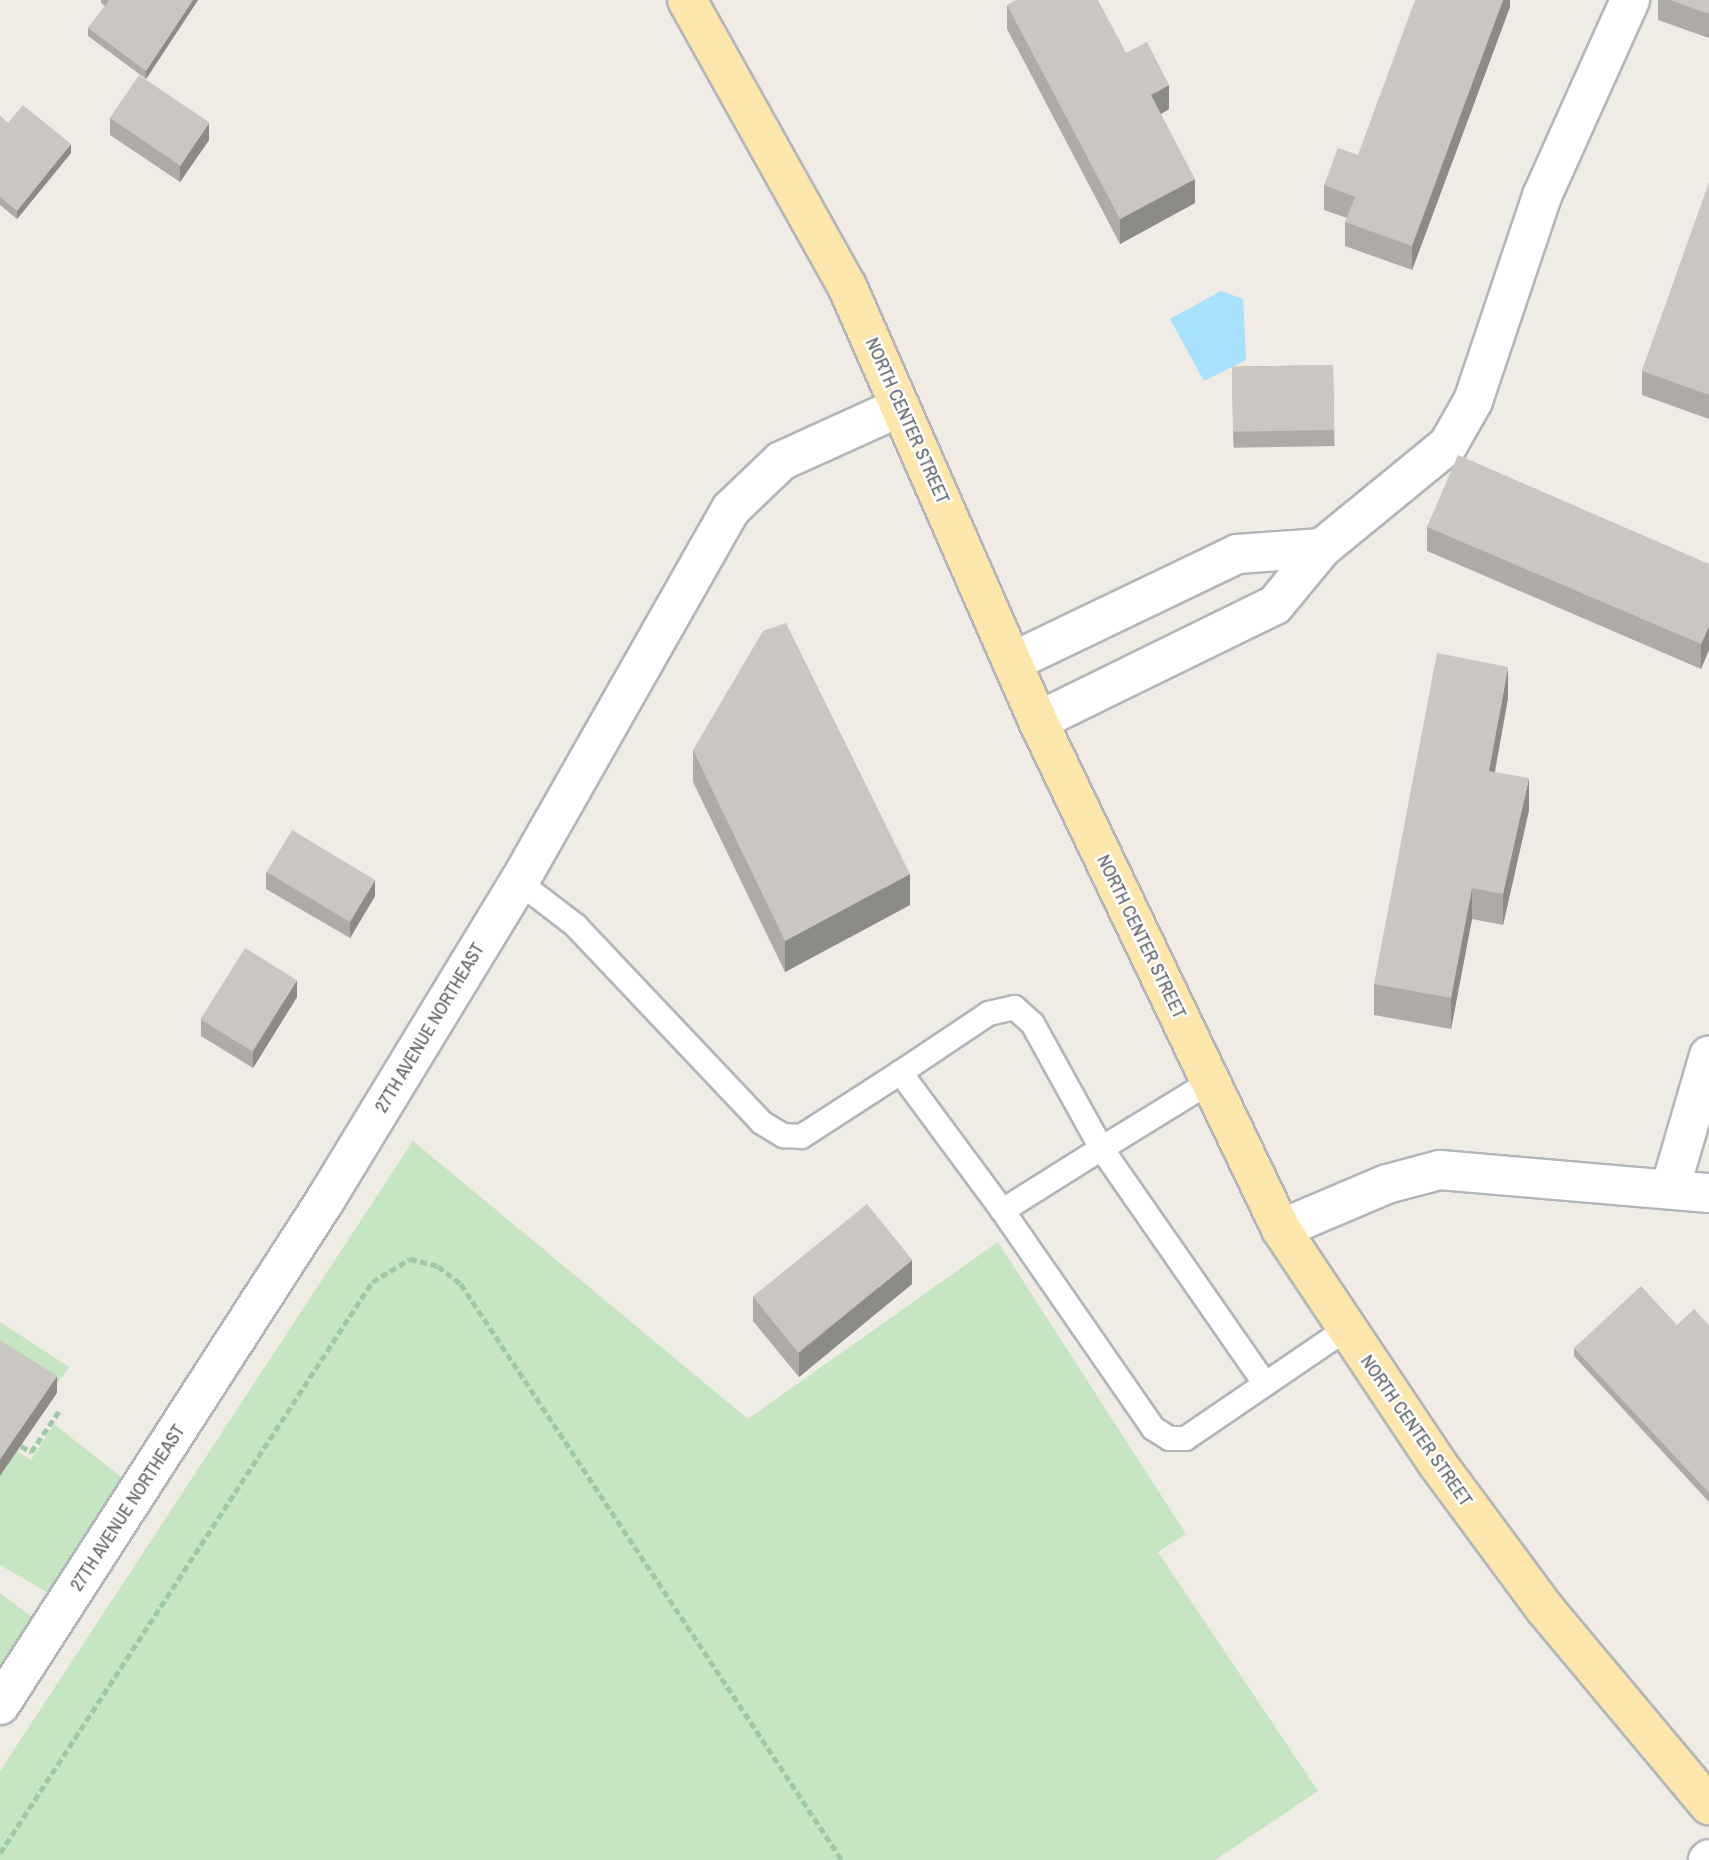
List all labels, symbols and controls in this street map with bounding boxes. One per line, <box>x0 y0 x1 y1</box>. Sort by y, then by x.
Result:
street label: NORTH CENTER STREET <box>861 335 953 507</box>
street label: NORTH CENTER STREET <box>1092 852 1190 1022</box>
street label: 27TH AVENUE NORTHEAST <box>371 939 489 1117</box>
street label: NORTH CENTER STREET <box>1356 1351 1476 1511</box>
street label: 27TH AVENUE NORTHEAST <box>66 1420 190 1596</box>

